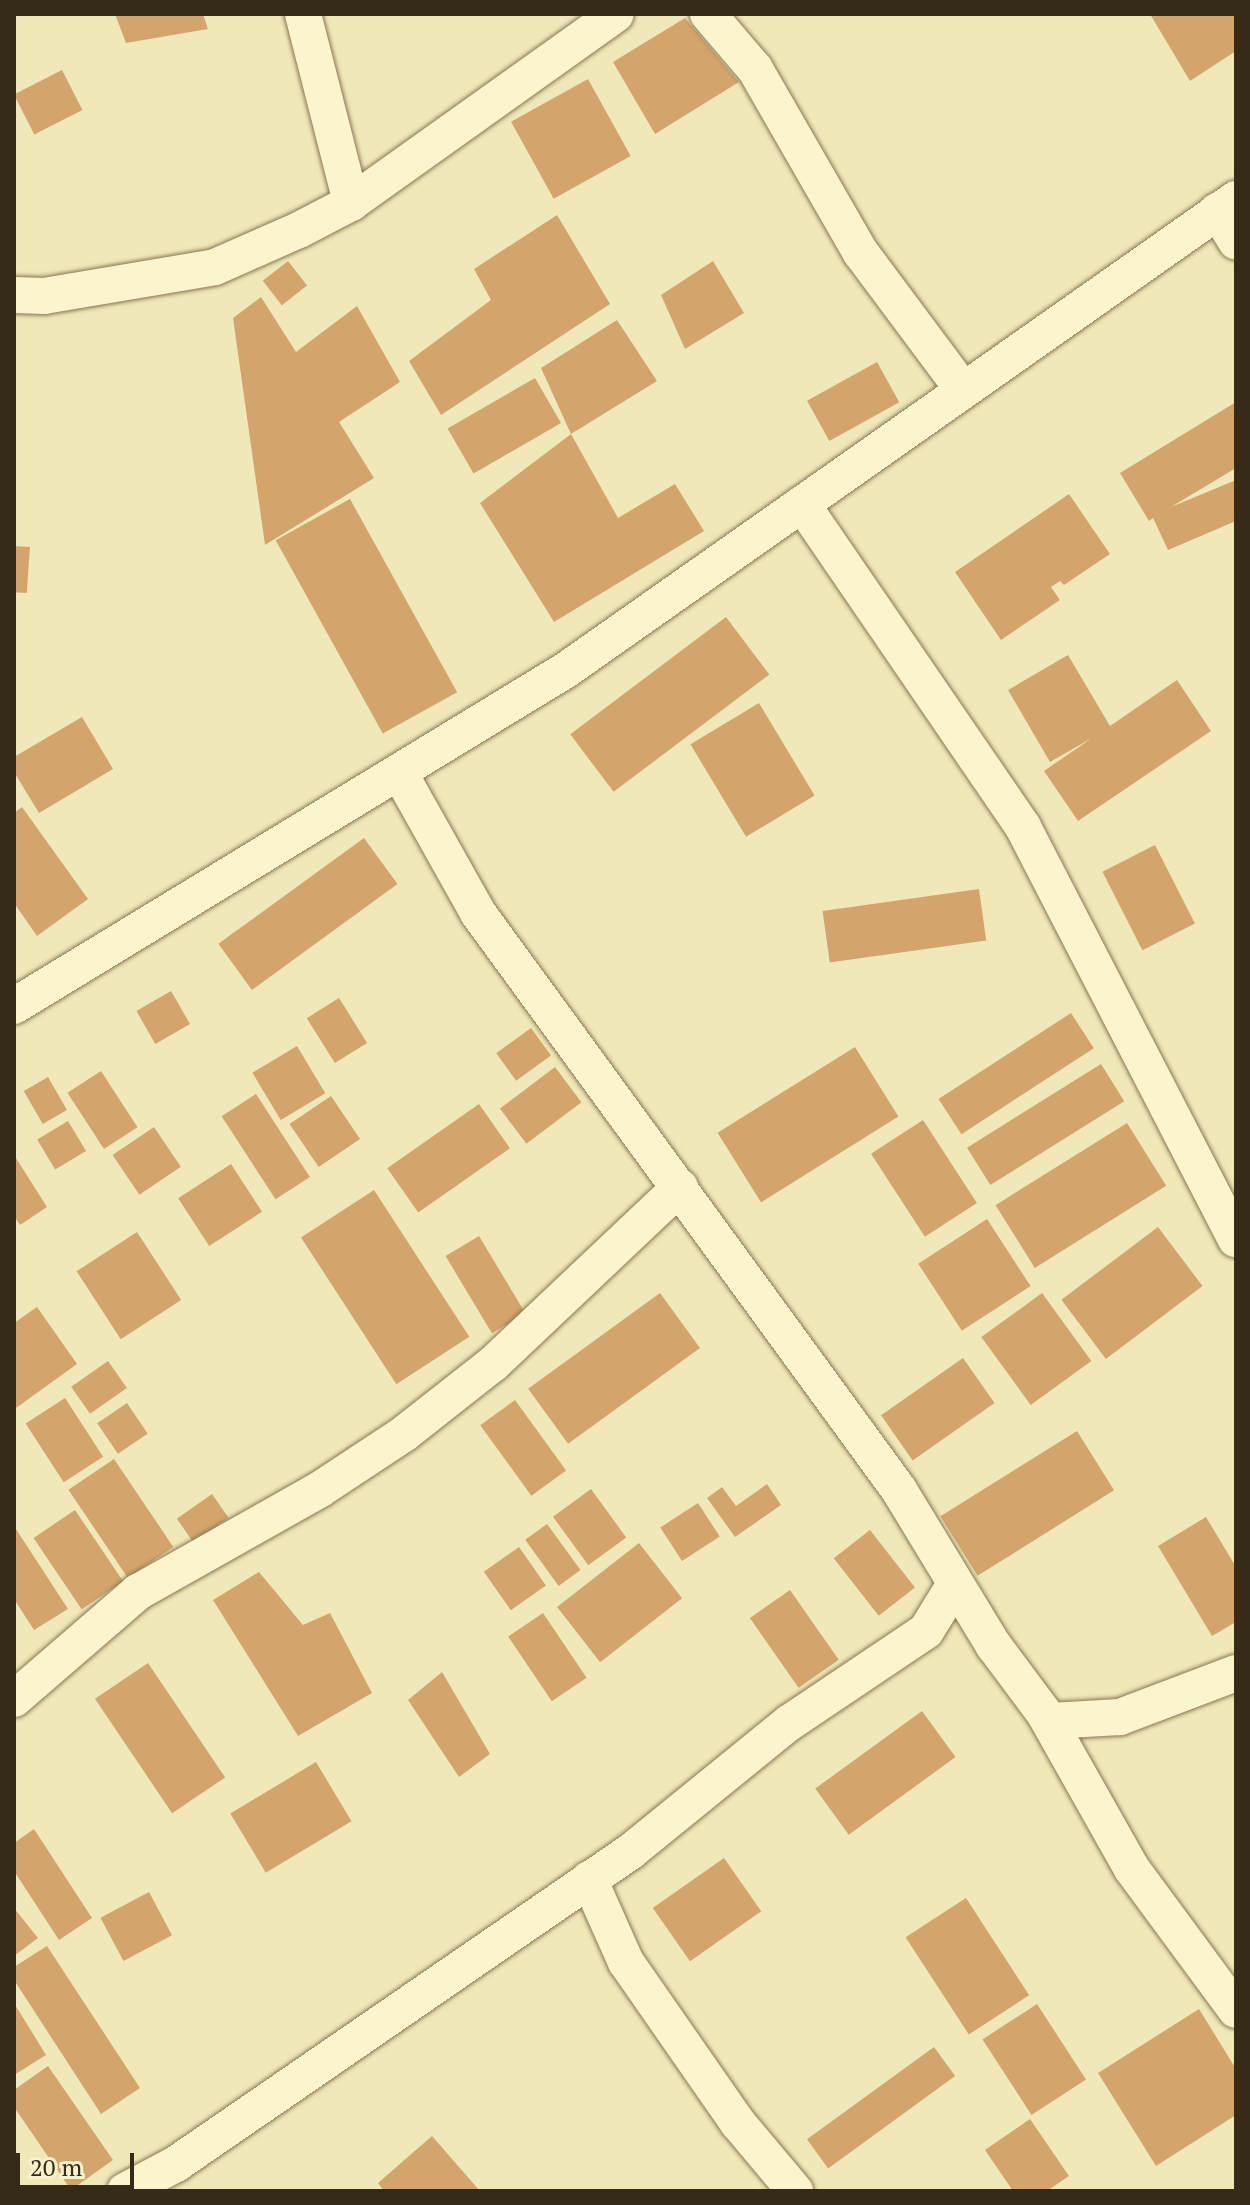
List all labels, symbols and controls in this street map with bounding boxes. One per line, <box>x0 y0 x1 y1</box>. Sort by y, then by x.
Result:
scale bar <box>20 2137 138 2187</box>
text: 20 m <box>30 2151 82 2183</box>

